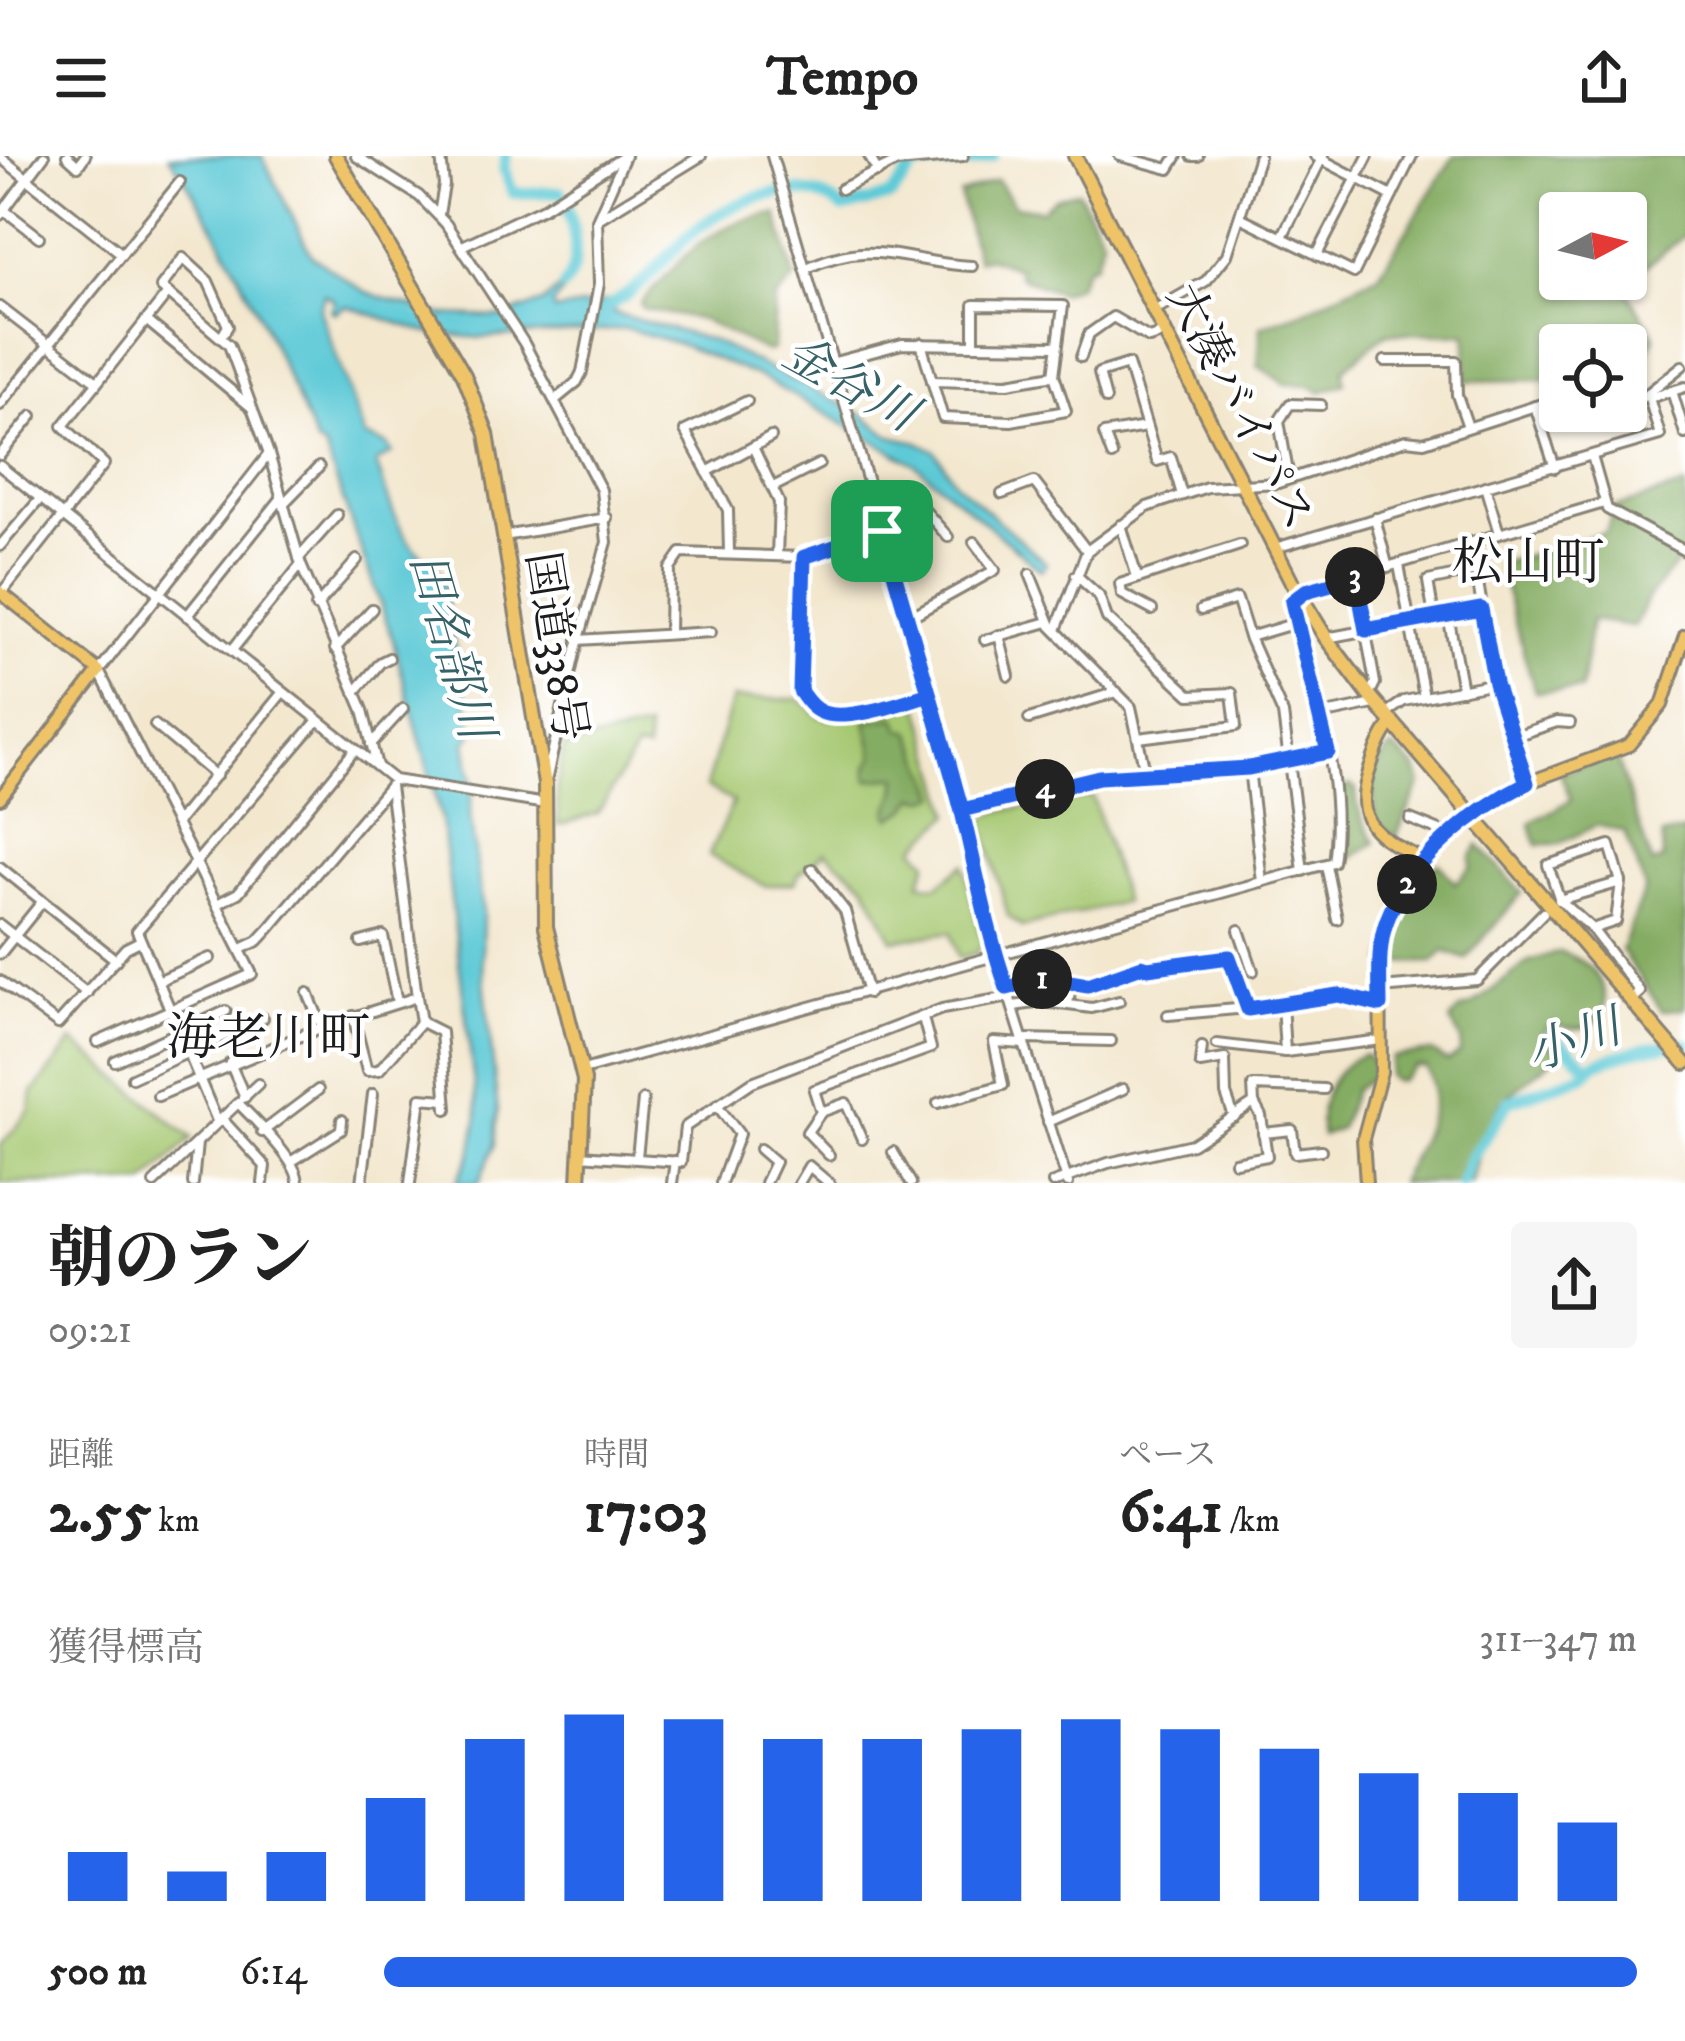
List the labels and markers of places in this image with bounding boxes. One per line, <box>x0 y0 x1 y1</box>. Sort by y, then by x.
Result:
pin <box>831 480 933 582</box>
pin: 3 <box>1325 547 1385 607</box>
pin: 4 <box>1015 759 1075 819</box>
pin: 2 <box>1377 854 1437 914</box>
pin: 1 <box>1012 949 1072 1009</box>

